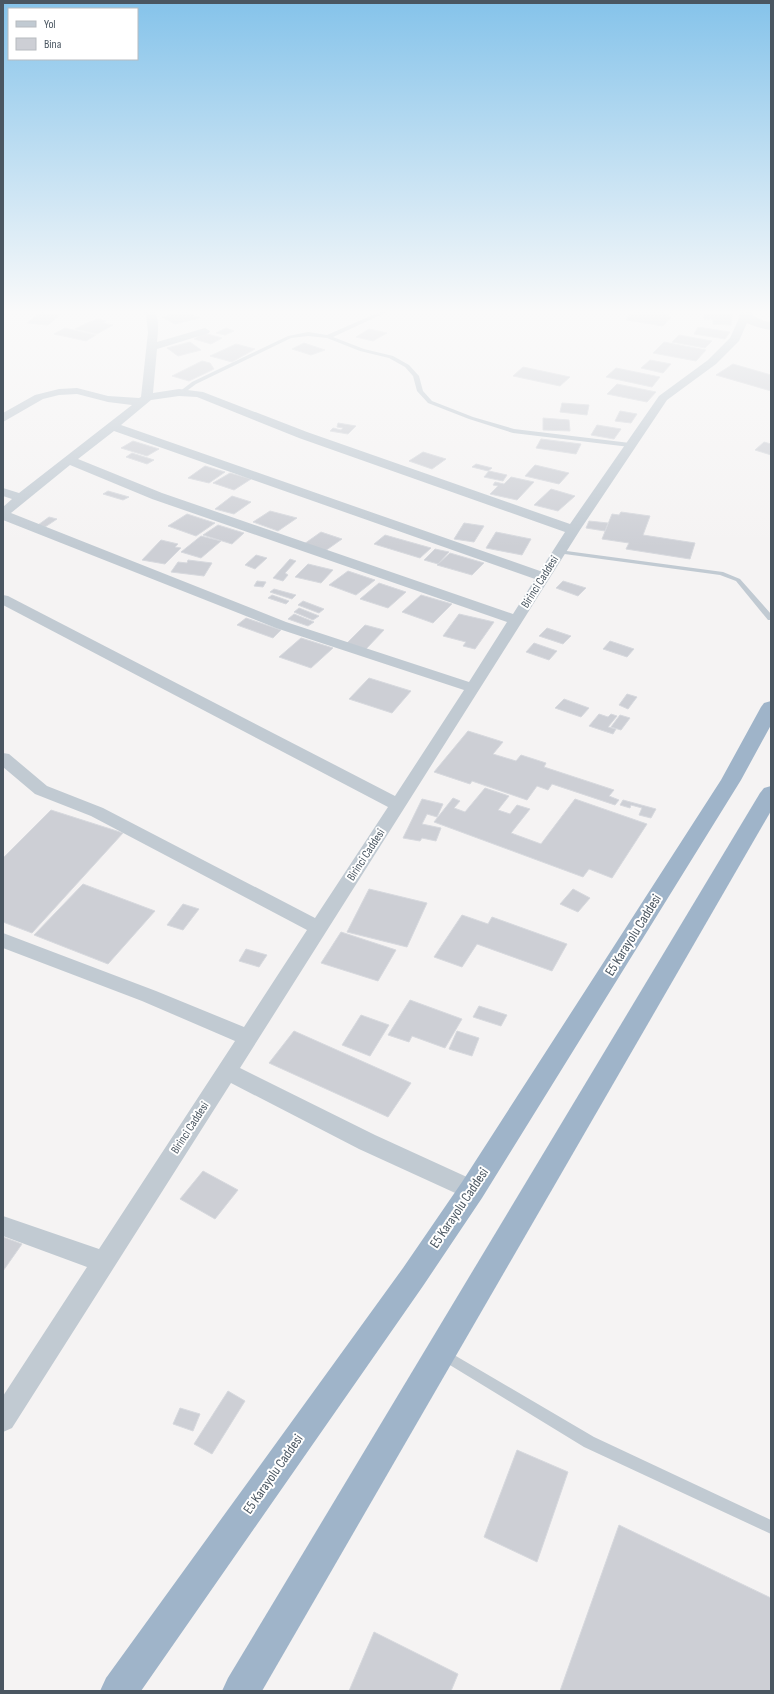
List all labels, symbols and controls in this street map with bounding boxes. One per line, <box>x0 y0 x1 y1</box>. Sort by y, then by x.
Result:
legend <box>8 8 138 60</box>
text: Yol <box>44 17 56 32</box>
text: Bina <box>44 37 62 52</box>
street label: Birinci Caddesi <box>518 553 562 611</box>
street label: Birinci Caddesi <box>344 826 388 884</box>
street label: E5 Karayolu Caddesi <box>601 891 665 979</box>
street label: Birinci Caddesi <box>168 1099 212 1157</box>
street label: E5 Karayolu Caddesi <box>426 1165 492 1251</box>
street label: E5 Karayolu Caddesi <box>239 1431 307 1517</box>

